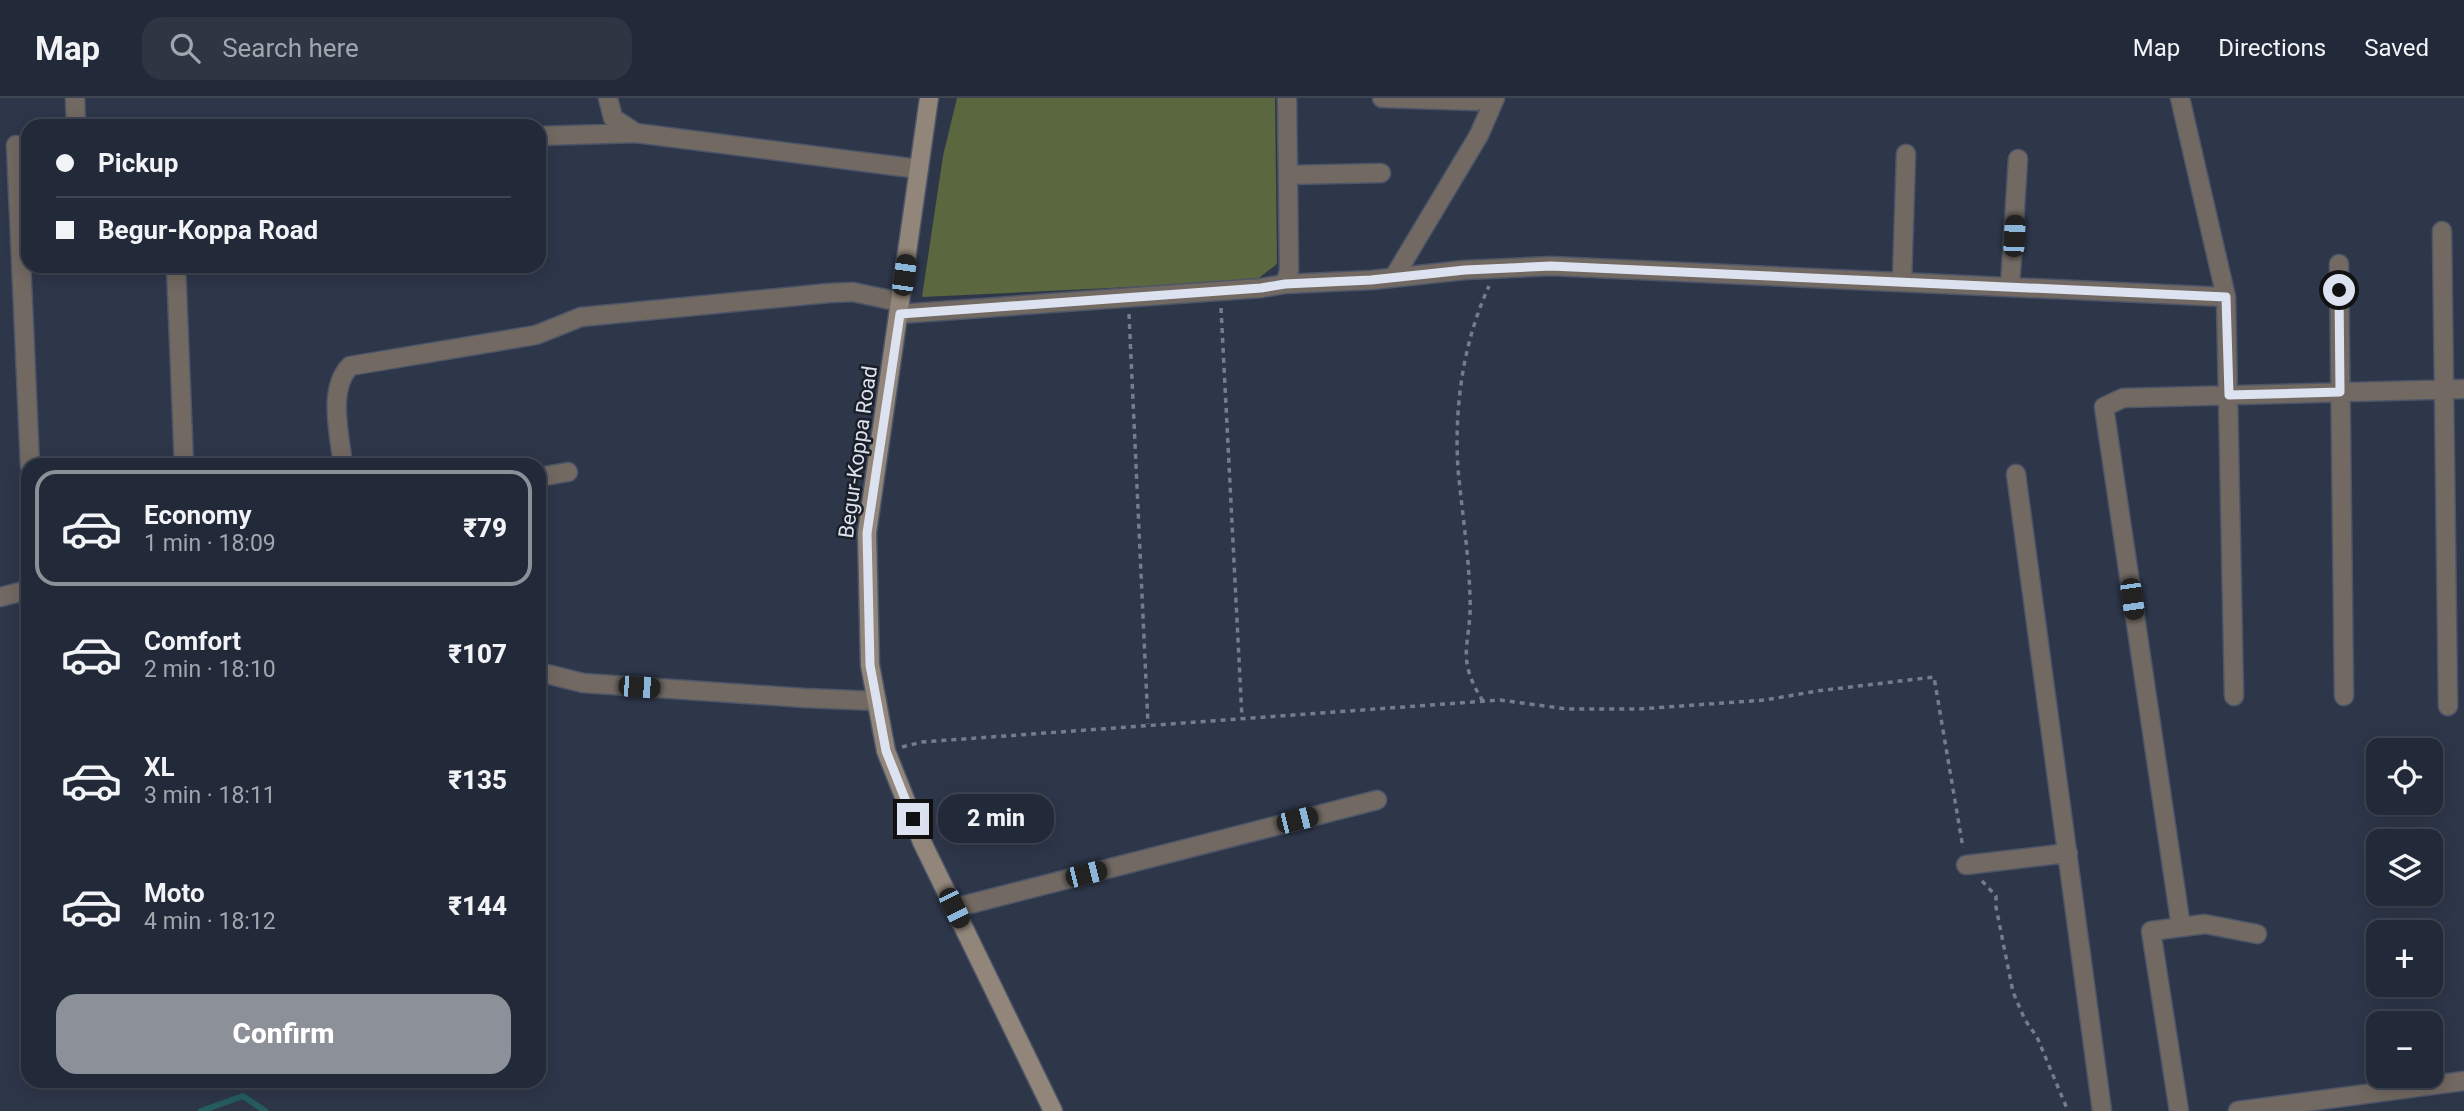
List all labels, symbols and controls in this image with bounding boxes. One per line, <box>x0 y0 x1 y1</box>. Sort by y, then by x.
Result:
search box <box>142 17 632 80</box>
text: Map <box>35 29 100 68</box>
icon: search <box>166 29 204 67</box>
text: Search here <box>222 33 359 63</box>
text: Map <box>2133 34 2180 62</box>
text: Directions <box>2218 34 2326 62</box>
text: Saved <box>2364 34 2429 62</box>
text: Pickup <box>98 148 178 178</box>
car <box>2003 214 2026 258</box>
text: Begur-Koppa Road <box>98 215 318 245</box>
car <box>891 253 918 297</box>
route start <box>2323 274 2355 306</box>
street label: Begur-Koppa Road <box>834 364 882 540</box>
icon: car <box>60 497 123 560</box>
text: Economy <box>144 500 251 530</box>
text: ₹79 <box>463 513 507 543</box>
text: 1 min · 18:09 <box>144 530 276 557</box>
car <box>2119 577 2146 621</box>
icon: car <box>60 623 123 686</box>
text: Comfort <box>144 626 241 656</box>
text: ₹107 <box>448 639 507 669</box>
text: 2 min · 18:10 <box>144 656 276 683</box>
car <box>618 675 661 699</box>
map controls <box>2366 738 2443 1088</box>
button: locate <box>2366 738 2443 815</box>
icon: car <box>60 749 123 812</box>
text: XL <box>144 752 175 782</box>
text: ₹135 <box>448 765 507 795</box>
text: 3 min · 18:11 <box>144 782 276 809</box>
callout: 2 min <box>937 794 1053 844</box>
route end <box>897 803 929 835</box>
text: 2 min <box>967 805 1025 832</box>
car <box>1275 805 1320 835</box>
button: layers <box>2366 829 2443 906</box>
car <box>1064 859 1109 889</box>
icon: car <box>60 875 123 938</box>
text: Moto <box>144 878 205 908</box>
car <box>936 885 973 931</box>
text: ₹144 <box>448 891 507 921</box>
text: 4 min · 18:12 <box>144 908 276 935</box>
button: + <box>2366 920 2443 997</box>
button: Confirm <box>56 994 511 1074</box>
button: − <box>2366 1011 2443 1088</box>

